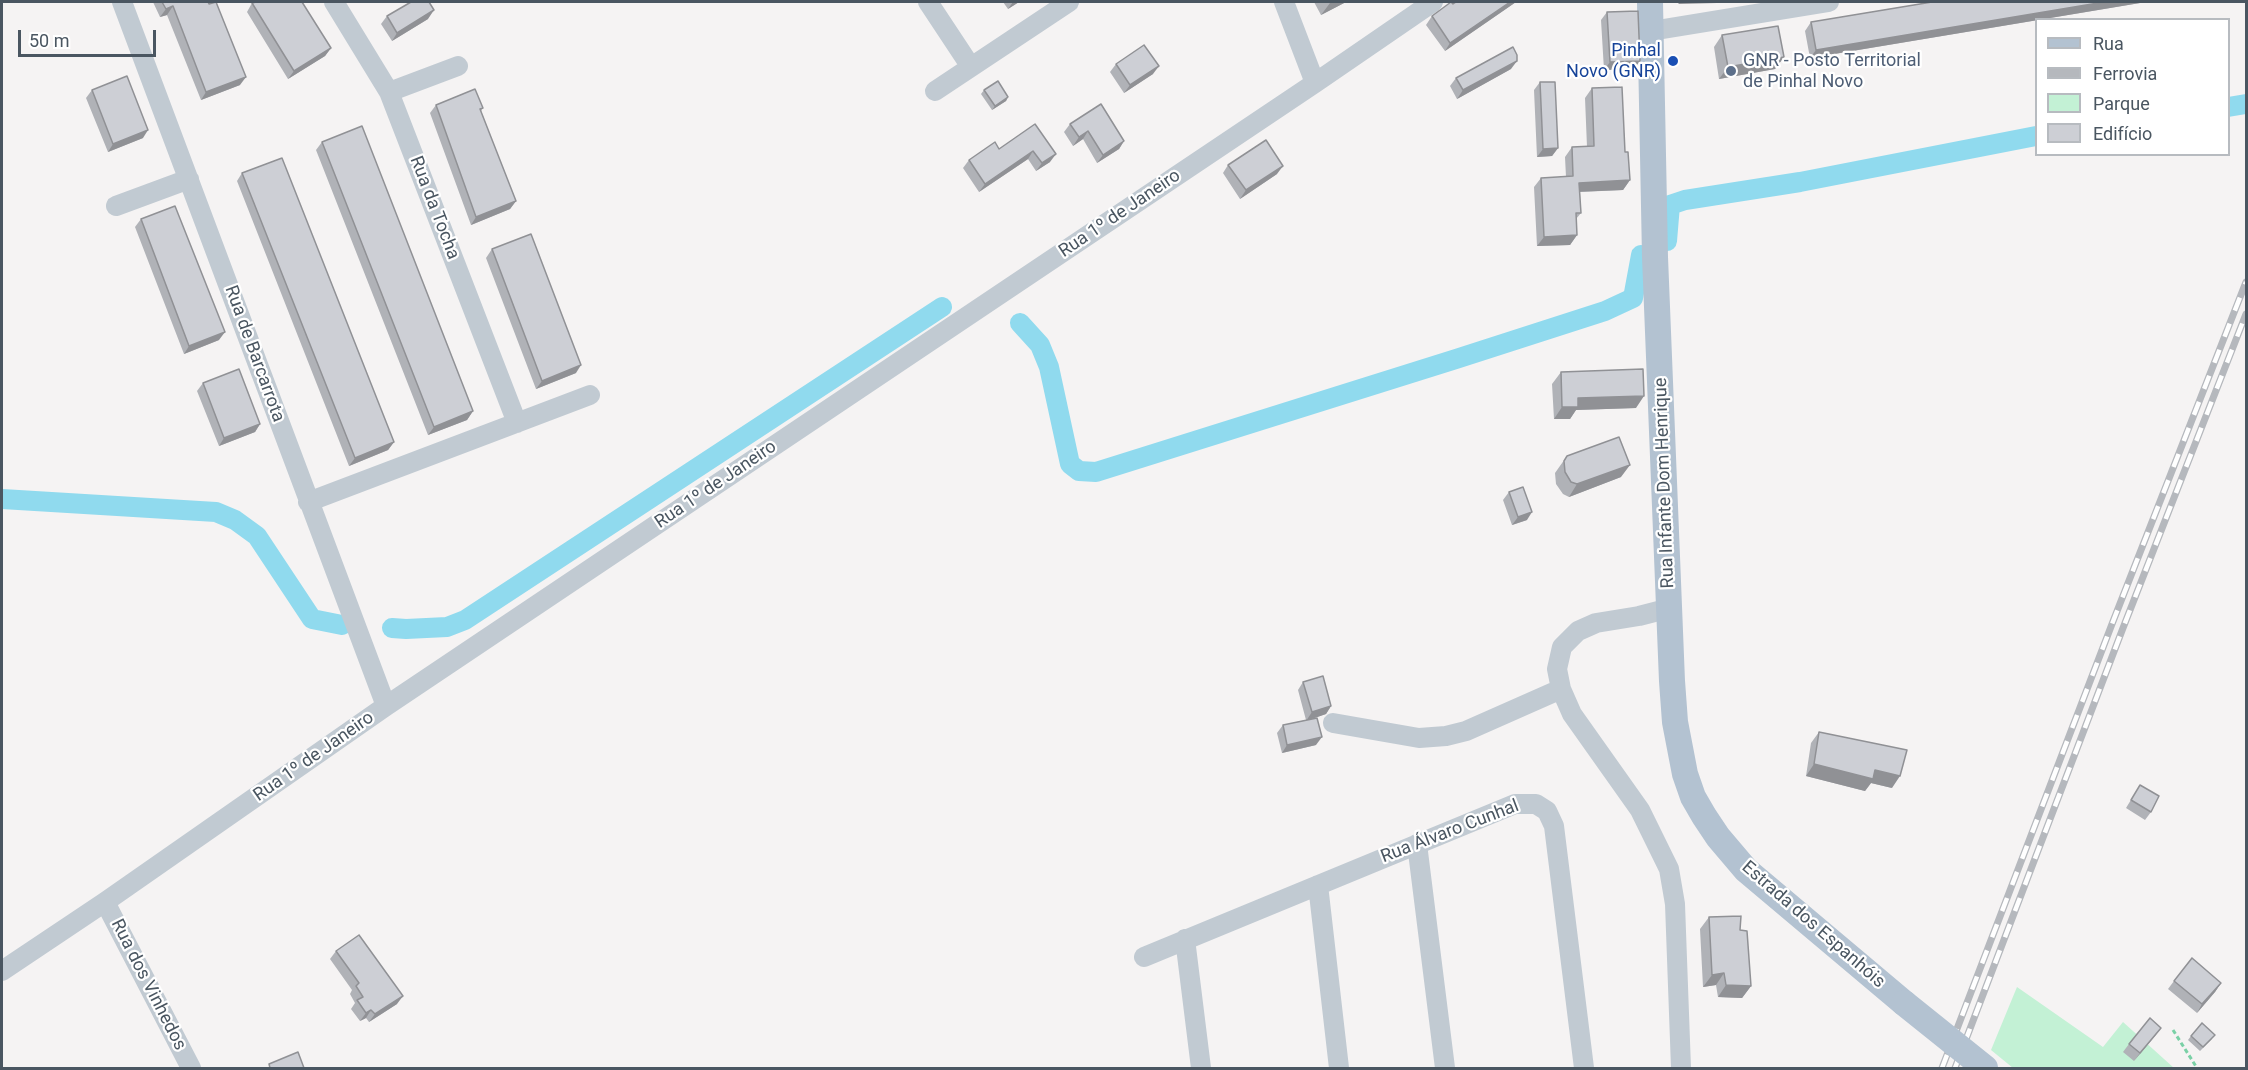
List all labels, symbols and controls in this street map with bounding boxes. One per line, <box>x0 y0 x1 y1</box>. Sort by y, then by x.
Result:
scale bar <box>21 18 159 56</box>
legend <box>2035 18 2230 156</box>
text: 50 m <box>29 30 69 51</box>
text: Rua <box>2093 33 2124 54</box>
place label: Pinhal Novo (GNR) <box>1566 40 1661 82</box>
place label: GNR - Posto Territorial de Pinhal Novo <box>1743 50 1921 92</box>
marker: Pinhal Novo (GNR) <box>1666 54 1680 68</box>
text: Ferrovia <box>2093 63 2157 84</box>
marker: GNR - Posto Territorial de Pinhal Novo <box>1724 64 1738 78</box>
text: Parque <box>2093 93 2150 114</box>
text: Edifício <box>2093 123 2152 144</box>
street label: Rua da Tocha <box>404 153 464 263</box>
street label: Rua 1º de Janeiro <box>1055 165 1185 263</box>
street label: Rua de Barcarrota <box>219 283 289 425</box>
street label: Rua Infante Dom Henrique <box>1651 377 1679 589</box>
street label: Rua 1º de Janeiro <box>651 436 781 534</box>
street label: Rua 1º de Janeiro <box>250 707 378 807</box>
street label: Rua Álvaro Cunhal <box>1378 796 1522 868</box>
street label: Estrada dos Espanhóis <box>1737 857 1889 993</box>
street label: Rua dos Vinhedos <box>106 916 190 1054</box>

